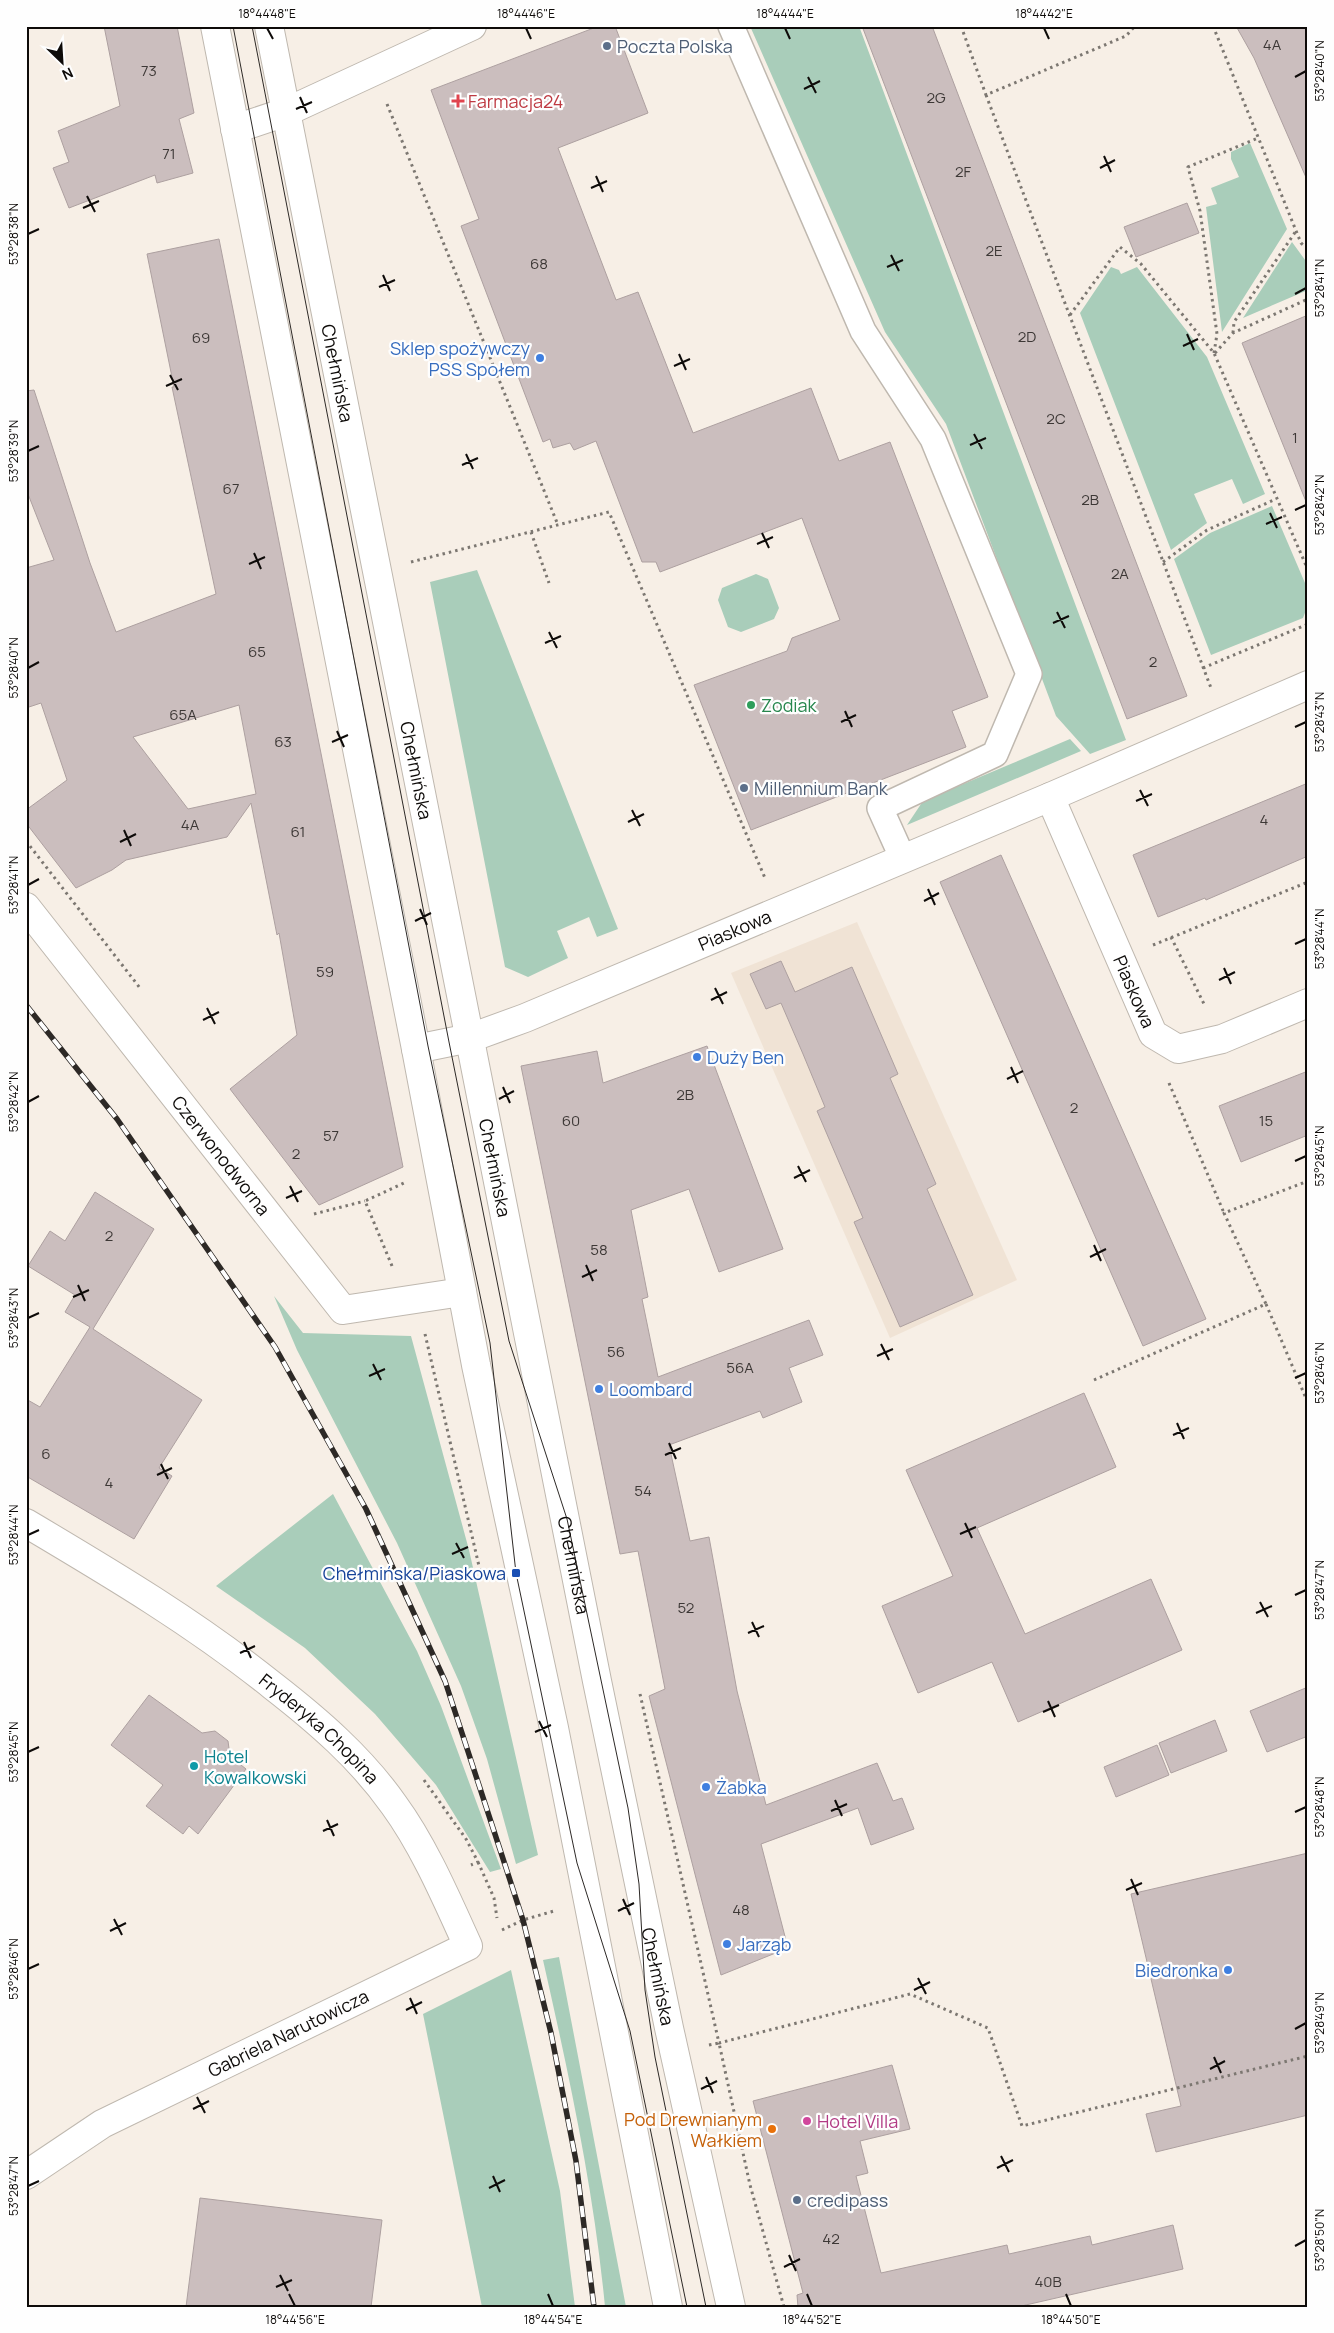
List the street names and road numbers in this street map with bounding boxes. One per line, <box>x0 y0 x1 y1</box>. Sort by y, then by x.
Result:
street label: Chełmińska <box>316 322 359 424</box>
street label: Chełmińska <box>395 719 438 822</box>
street label: Piaskowa <box>694 904 775 956</box>
street label: Piaskowa <box>1108 951 1161 1031</box>
street label: Czerwonodworna <box>167 1091 276 1220</box>
street label: Chełmińska <box>474 1117 517 1219</box>
street label: Chełmińska <box>553 1514 595 1616</box>
street label: Fryderyka Chopina <box>254 1668 385 1789</box>
street label: Chełmińska <box>636 1925 680 2028</box>
street label: Gabriela Narutowicza <box>204 1984 372 2082</box>

